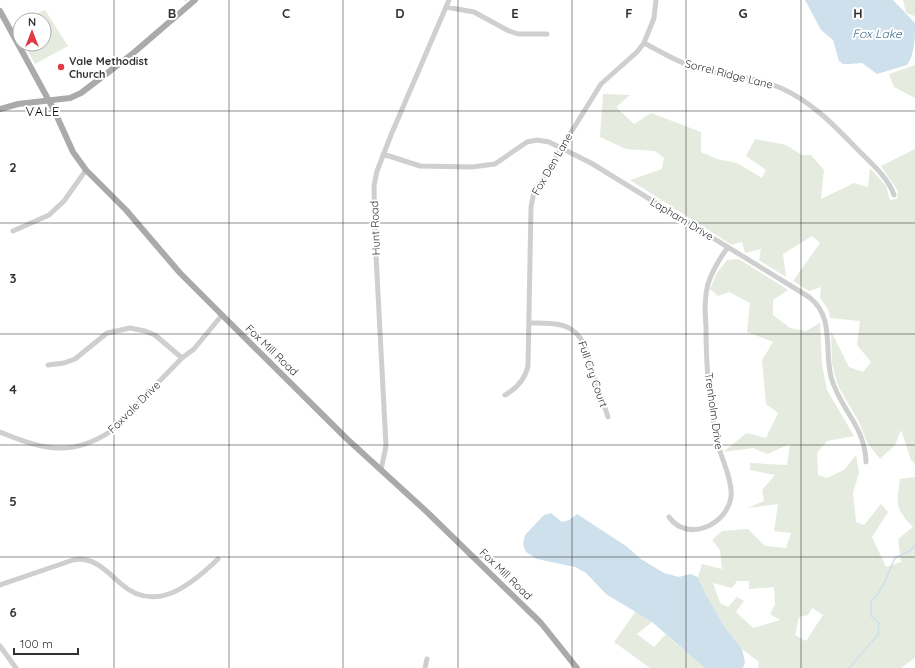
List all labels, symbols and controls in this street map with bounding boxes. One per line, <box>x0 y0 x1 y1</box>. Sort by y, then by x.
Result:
text: B <box>168 5 176 21</box>
text: C <box>282 5 290 21</box>
text: D <box>395 5 405 21</box>
text: E <box>511 5 519 21</box>
text: F <box>625 5 633 21</box>
text: G <box>738 5 748 21</box>
text: H <box>853 5 863 21</box>
north arrow <box>12 12 52 52</box>
text: N <box>28 15 36 29</box>
water label: Fox Lake <box>852 26 903 41</box>
place label: Vale Methodist Church <box>69 54 148 81</box>
street label: Sorrel Ridge Lane <box>684 56 774 92</box>
marker: Vale Methodist Church <box>56 62 66 72</box>
district label: VALE <box>26 103 60 119</box>
street label: Fox Den Lane <box>529 130 575 198</box>
text: 2 <box>9 159 17 175</box>
street label: Lapham Drive <box>648 195 716 243</box>
street label: Hunt Road <box>367 200 383 256</box>
text: 3 <box>10 270 17 286</box>
street label: Fox Mill Road <box>243 321 301 379</box>
street label: Full Cry Court <box>575 339 611 409</box>
street label: Trenholm Drive <box>702 372 726 450</box>
street label: Foxvale Drive <box>105 378 163 436</box>
text: 4 <box>9 381 17 397</box>
text: 5 <box>9 493 17 509</box>
street label: Fox Mill Road <box>477 545 535 603</box>
text: 6 <box>9 604 17 620</box>
scale bar <box>14 630 78 656</box>
text: 100 m <box>20 636 53 651</box>

